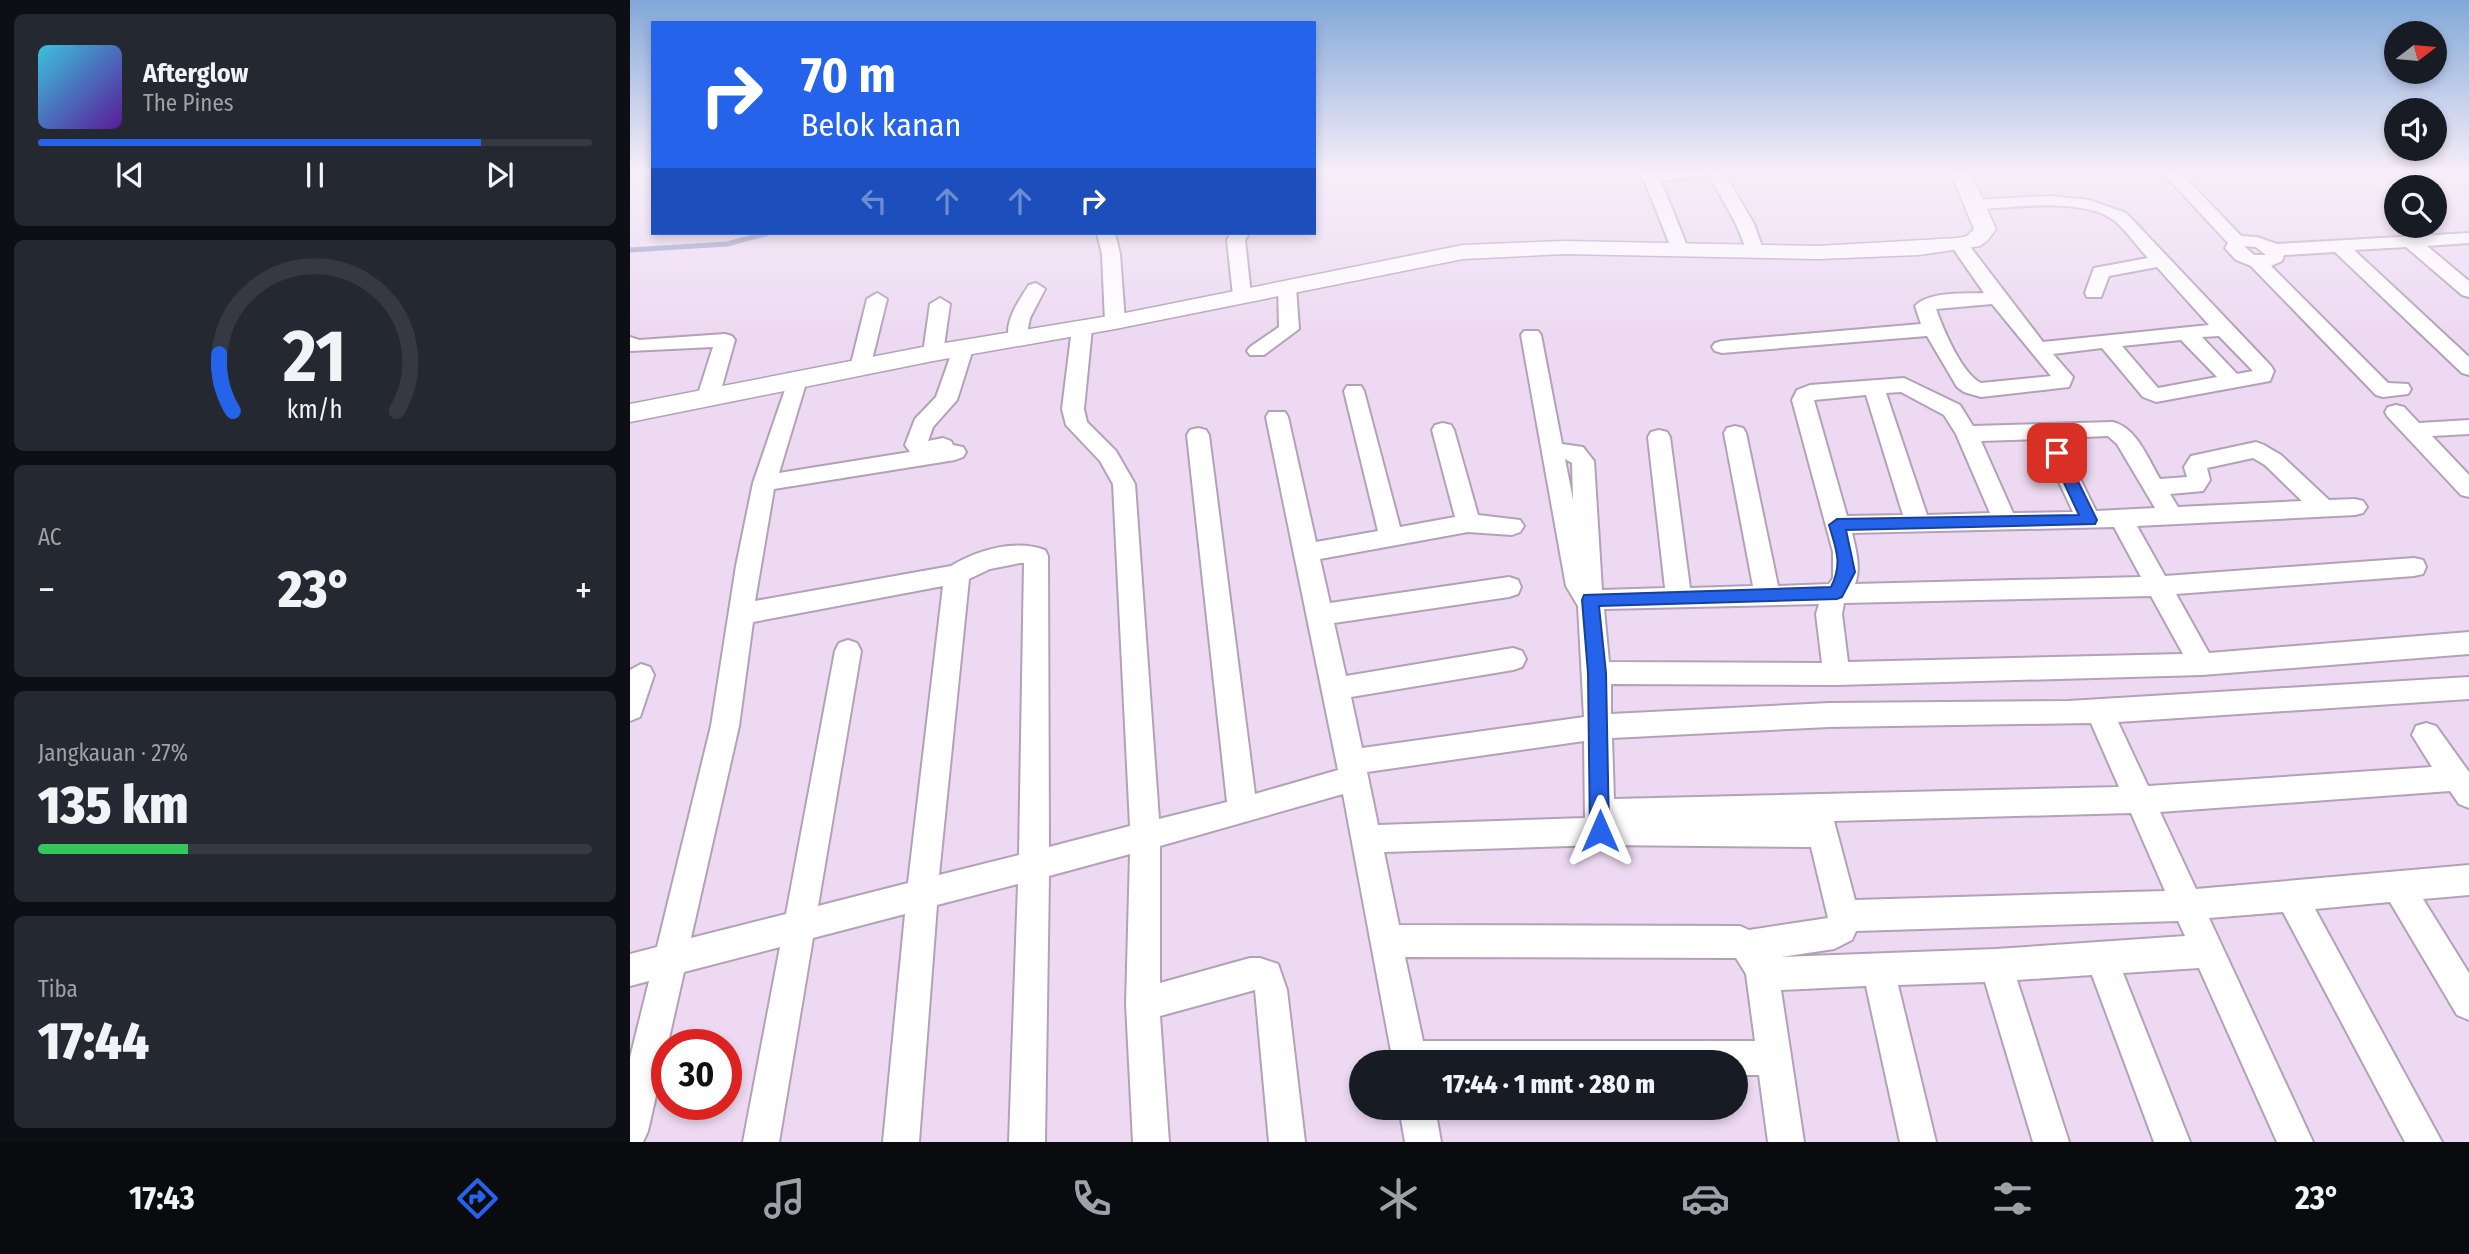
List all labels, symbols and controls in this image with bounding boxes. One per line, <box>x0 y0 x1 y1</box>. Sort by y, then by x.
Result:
north arrow <box>2384 21 2446 84</box>
map controls <box>2384 21 2447 238</box>
text: 70 m <box>801 46 896 105</box>
icon: right <box>686 49 777 140</box>
text: Afterglow <box>143 58 248 89</box>
text: The Pines <box>143 89 234 117</box>
button: sound <box>2384 98 2447 161</box>
text: Belok kanan <box>801 106 961 144</box>
icon: previous <box>111 156 149 194</box>
icon: pause <box>296 156 334 194</box>
icon: next <box>481 156 519 194</box>
button: search <box>2384 175 2447 238</box>
icon: left <box>855 182 893 220</box>
icon: ahead <box>928 182 966 220</box>
icon: ahead <box>1001 182 1039 220</box>
icon: right <box>1074 182 1112 220</box>
text: 21 <box>282 314 347 401</box>
text: km/h <box>287 395 343 425</box>
pin <box>2027 423 2087 483</box>
icon: arrive <box>2038 434 2076 472</box>
text: AC <box>38 523 62 551</box>
text: 23° <box>278 558 352 621</box>
text: − <box>38 567 55 613</box>
text: + <box>575 567 592 613</box>
text: Jangkauan · 27% <box>38 739 188 767</box>
text: 135 km <box>38 774 189 837</box>
position arrow <box>1563 794 1637 868</box>
text: Tiba <box>38 975 78 1003</box>
text: 17:44 <box>38 1010 149 1073</box>
speed limit sign: 30 <box>651 1029 742 1120</box>
text: 17:44 · 1 mnt · 280 m <box>1442 1069 1655 1100</box>
icon: directions <box>453 1174 502 1223</box>
icon: music <box>760 1174 809 1223</box>
icon: phone <box>1067 1174 1116 1223</box>
icon: climate <box>1374 1174 1423 1223</box>
icon: car <box>1681 1174 1730 1223</box>
icon: filters <box>1988 1174 2037 1223</box>
text: 17:43 <box>129 1179 195 1217</box>
text: 23° <box>2295 1179 2340 1217</box>

